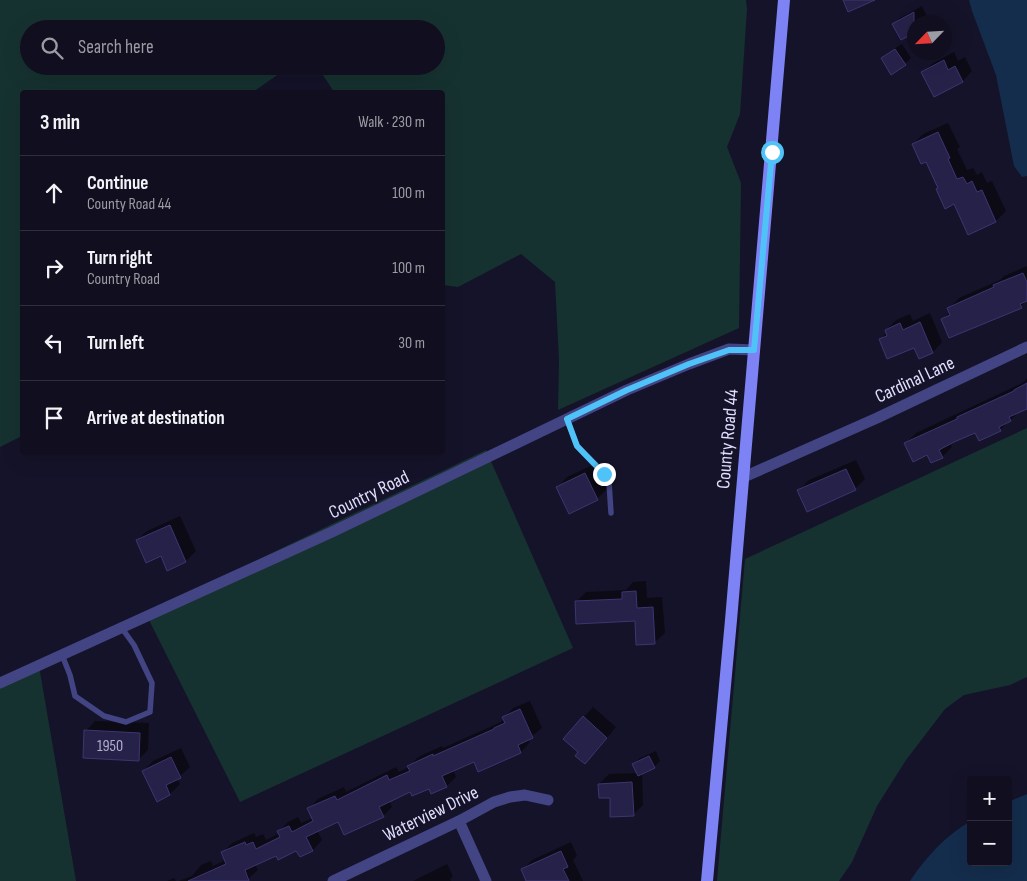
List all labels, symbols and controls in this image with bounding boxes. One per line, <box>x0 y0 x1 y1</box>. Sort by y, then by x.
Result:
north arrow <box>907 15 952 60</box>
search box <box>20 20 445 75</box>
icon: search <box>38 34 66 62</box>
text: Search here <box>78 36 154 59</box>
text: 3 min <box>40 110 80 135</box>
text: Walk · 230 m <box>358 113 425 132</box>
route start <box>761 141 784 164</box>
text: Continue <box>87 172 148 195</box>
icon: ahead <box>40 179 68 207</box>
text: 100 m <box>392 184 425 203</box>
text: County Road 44 <box>87 195 171 214</box>
text: Turn right <box>87 247 152 270</box>
icon: right <box>40 254 68 282</box>
text: 100 m <box>392 259 425 278</box>
text: Country Road <box>87 270 160 289</box>
icon: left <box>40 329 68 357</box>
text: Turn left <box>87 332 144 355</box>
text: 30 m <box>398 334 425 353</box>
street label: Cardinal Lane <box>872 352 958 408</box>
street label: County Road 44 <box>712 388 744 490</box>
icon: arrive <box>40 404 68 432</box>
text: Arrive at destination <box>87 407 225 430</box>
route end <box>593 463 616 486</box>
street label: Country Road <box>325 466 413 524</box>
house number: 1950 <box>97 737 123 756</box>
map controls <box>967 776 1012 866</box>
button: + <box>967 776 1012 821</box>
street label: Waterview Drive <box>379 781 483 847</box>
button: − <box>967 821 1012 866</box>

